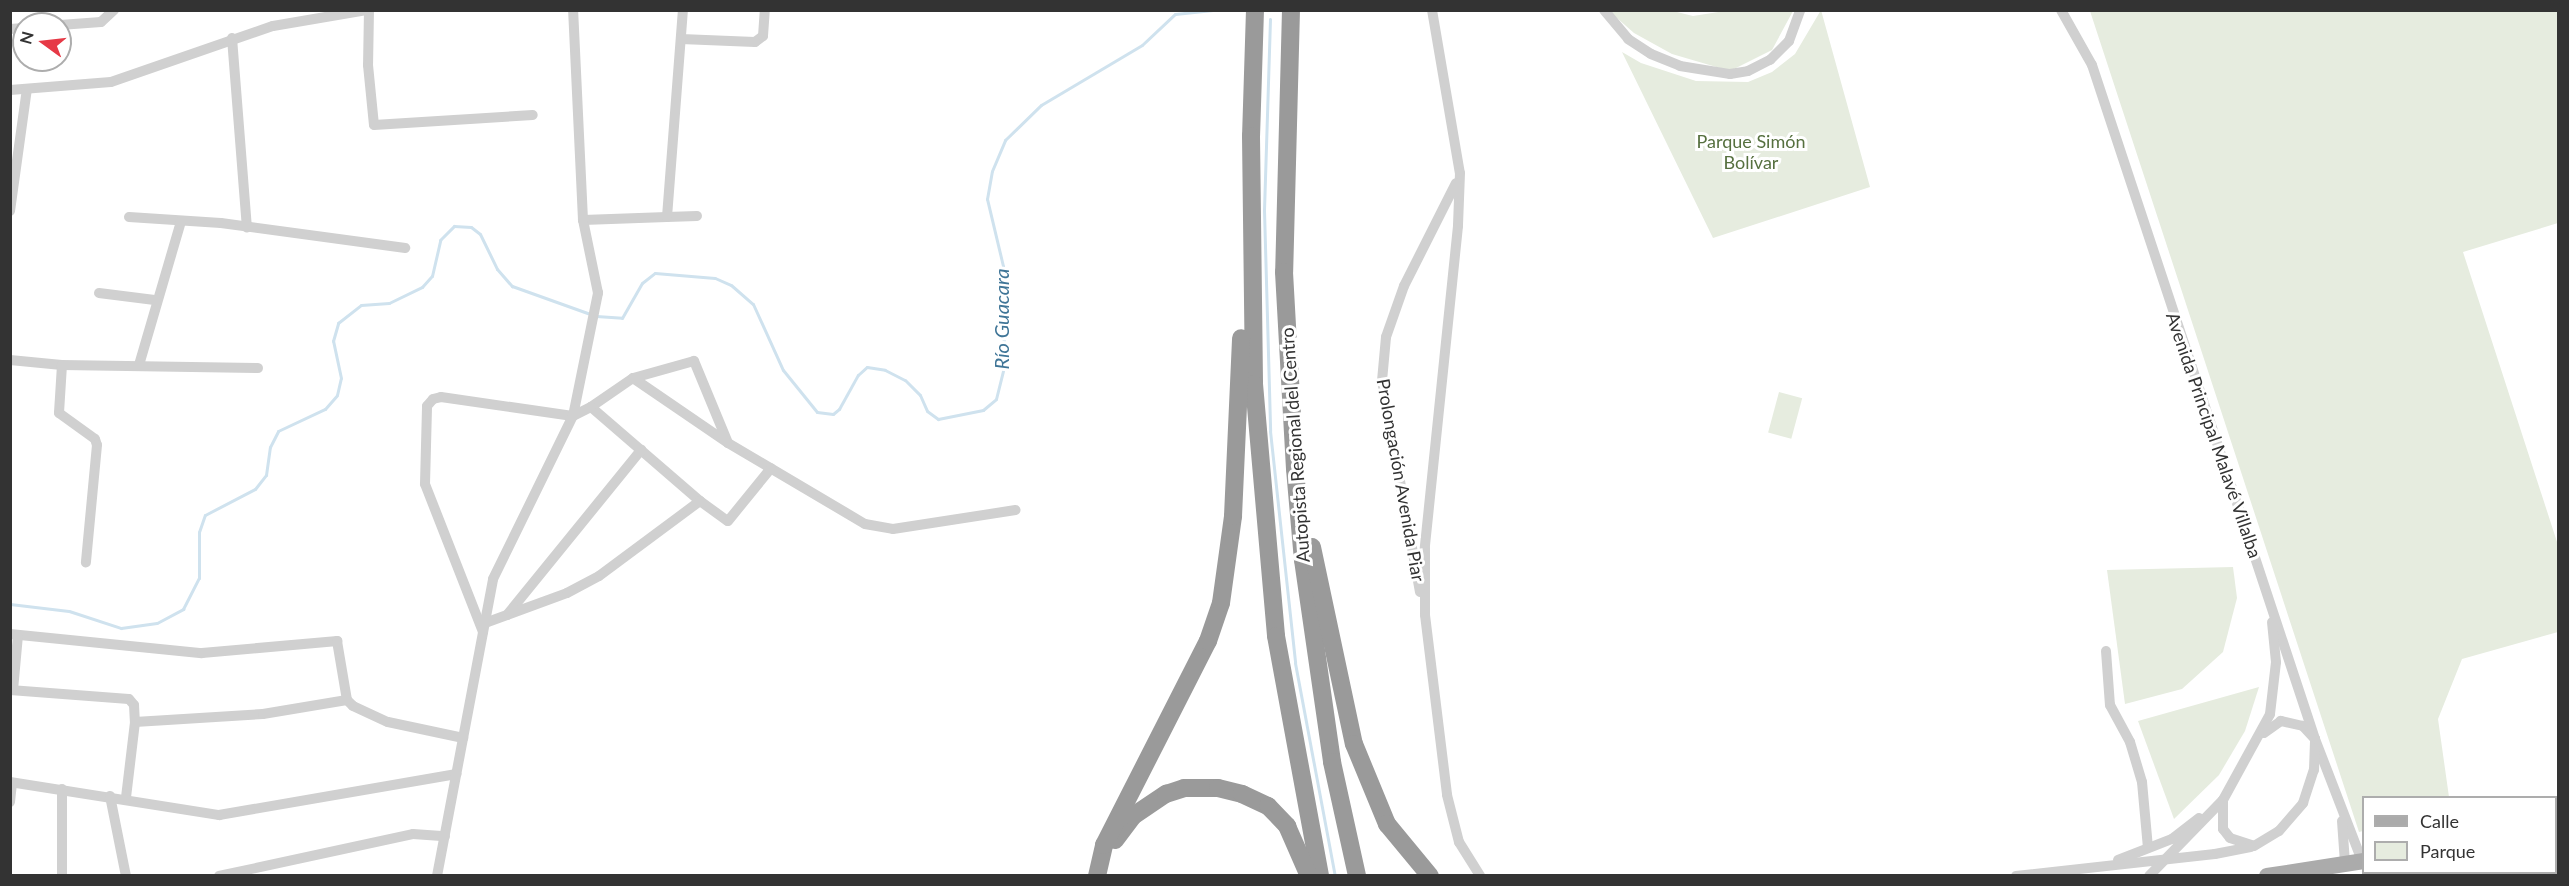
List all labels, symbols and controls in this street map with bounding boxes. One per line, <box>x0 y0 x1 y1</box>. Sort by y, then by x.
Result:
north arrow <box>12 12 72 72</box>
text: N <box>15 29 37 46</box>
park label: Parque Simón Bolívar <box>1697 131 1805 174</box>
water label: Río Guacara <box>989 268 1013 370</box>
street label: Avenida Principal Malavé Villalba <box>2162 309 2266 561</box>
street label: Autopista Regional del Centro <box>1276 327 1314 563</box>
street label: Prolongación Avenida Piar <box>1372 377 1430 583</box>
legend <box>2362 796 2557 874</box>
text: Calle <box>2420 810 2459 832</box>
text: Parque <box>2420 840 2475 862</box>

